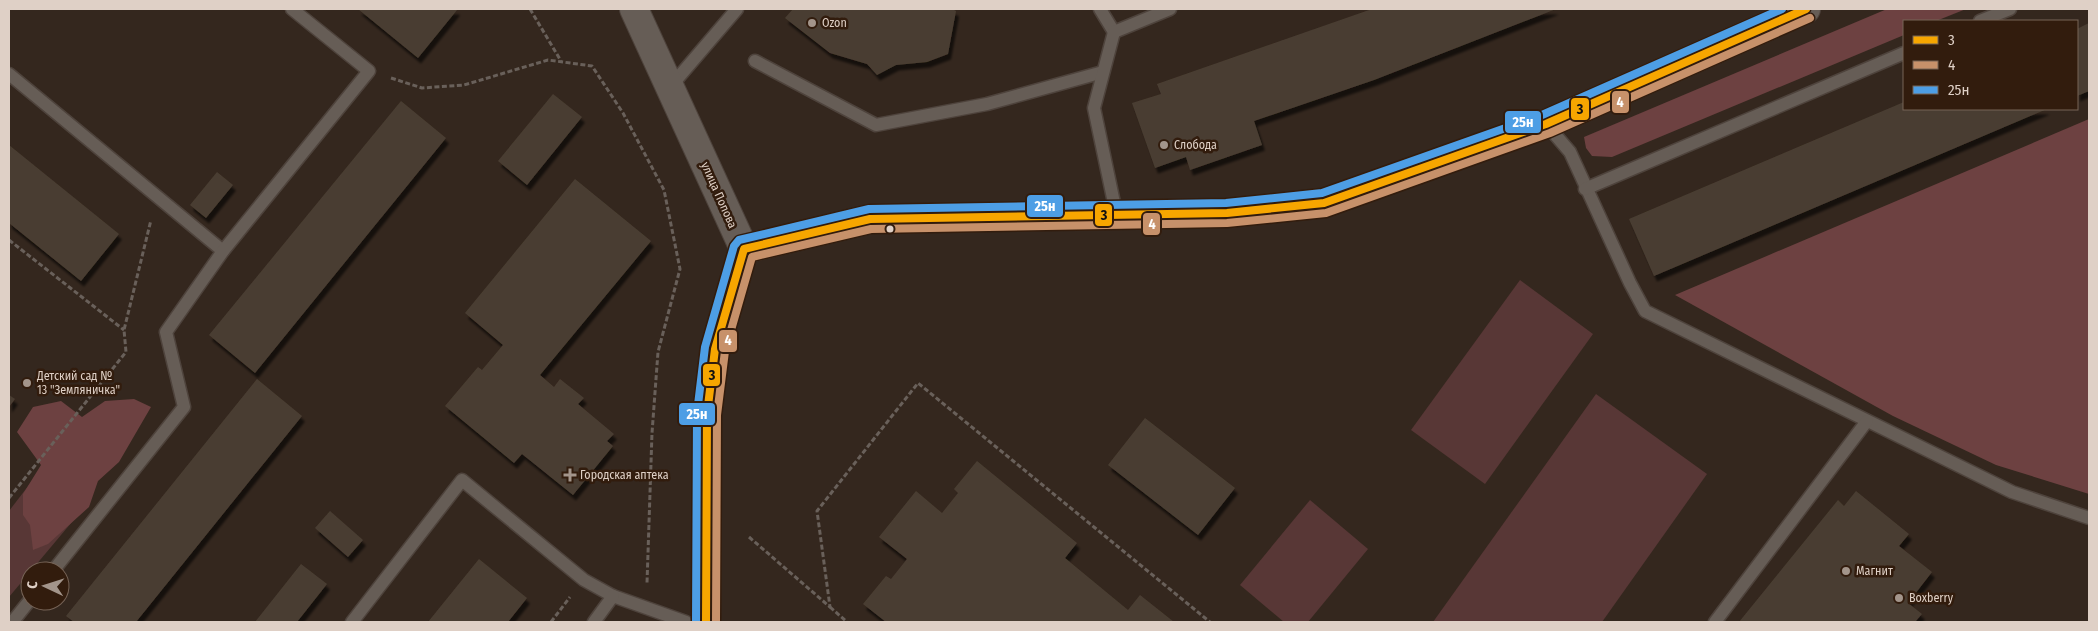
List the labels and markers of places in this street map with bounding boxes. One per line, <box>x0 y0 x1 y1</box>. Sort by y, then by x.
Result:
place label: Ozon <box>822 16 847 30</box>
marker: Ozon <box>806 17 818 29</box>
place label: Слобода <box>1174 138 1217 152</box>
marker: Слобода <box>1158 139 1170 151</box>
unlabelled marker <box>885 224 895 234</box>
place label: Детский сад № 13 "Земляничка" <box>36 369 120 397</box>
marker: Детский сад № 13 "Земляничка" <box>21 377 33 389</box>
place label: Городская аптека <box>580 468 669 482</box>
marker: Городская аптека <box>564 469 576 481</box>
place label: Магнит <box>1856 564 1893 578</box>
marker: Магнит <box>1840 565 1852 577</box>
place label: Boxberry <box>1909 591 1954 605</box>
marker: Boxberry <box>1893 592 1905 604</box>

